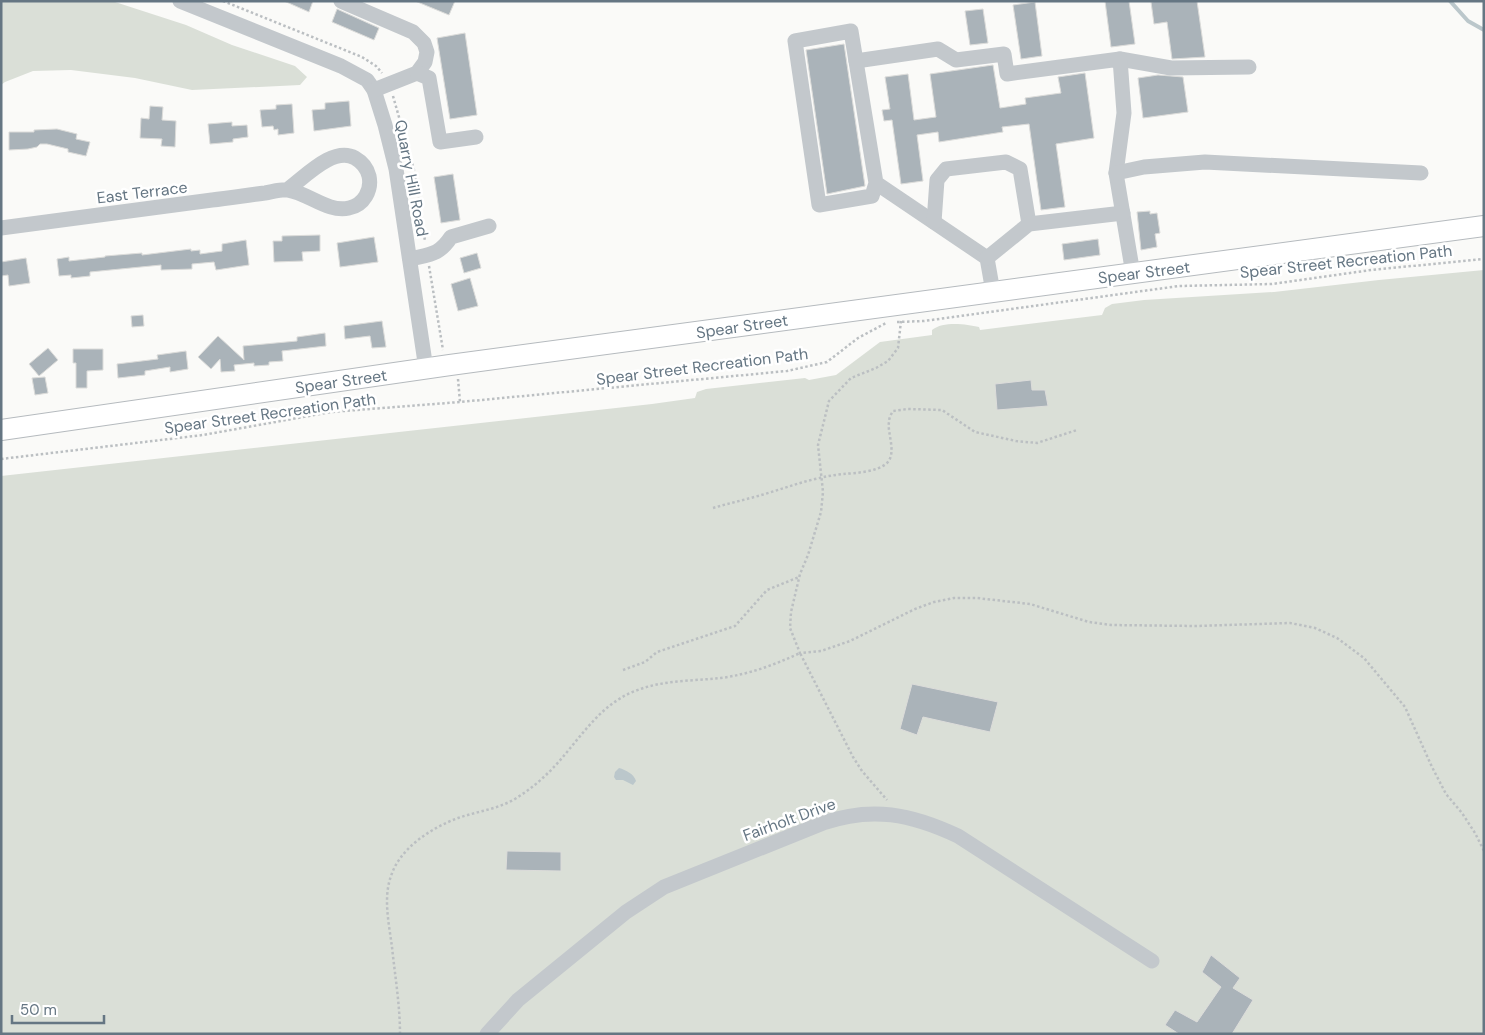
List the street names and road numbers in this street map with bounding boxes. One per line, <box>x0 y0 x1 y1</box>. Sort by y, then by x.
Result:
street label: Quarry Hill Road <box>390 118 433 238</box>
street label: East Terrace <box>95 177 189 208</box>
street label: Spear Street Recreation Path <box>1239 240 1453 283</box>
street label: Spear Street <box>1097 256 1191 289</box>
street label: Spear Street <box>695 310 789 343</box>
street label: Spear Street Recreation Path <box>595 343 809 390</box>
street label: Spear Street <box>294 365 388 398</box>
street label: Spear Street Recreation Path <box>163 388 377 439</box>
street label: Fairholt Drive <box>740 793 838 846</box>

